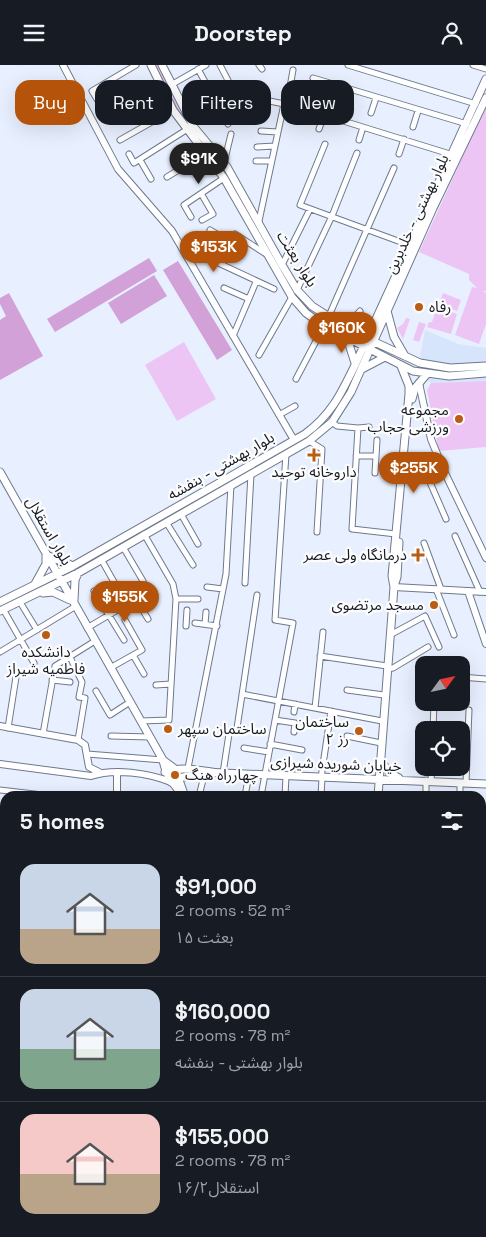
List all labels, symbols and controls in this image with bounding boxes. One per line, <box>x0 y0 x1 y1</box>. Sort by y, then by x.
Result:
icon: menu <box>20 19 48 47</box>
text: Doorstep <box>194 19 292 47</box>
icon: person <box>438 19 466 47</box>
chip: Buy <box>15 80 85 125</box>
chip: Rent <box>95 80 172 125</box>
chip: Filters <box>182 80 271 125</box>
chip: New <box>281 80 354 125</box>
pin: $91K <box>169 143 229 185</box>
text: $91K <box>181 148 217 169</box>
street label: بلوار بهشتی - خلدبرین <box>381 151 453 277</box>
street label: بلوار بعثت <box>273 227 322 290</box>
pin: $153K <box>179 231 249 273</box>
text: $153K <box>191 236 237 257</box>
place label: رفاه <box>429 297 451 316</box>
marker: رفاه <box>413 301 425 313</box>
pin: $160K <box>307 311 377 354</box>
text: $160K <box>318 317 366 338</box>
place label: مجموعه ورزشی حجاب <box>367 400 449 436</box>
marker: مجموعه ورزشی حجاب <box>453 413 465 425</box>
street label: بلوار بهشتی - بنفشه <box>164 427 277 504</box>
marker: داروخانه توحید <box>308 449 320 461</box>
pin: $255K <box>379 451 449 494</box>
text: $255K <box>390 457 438 478</box>
place label: داروخانه توحید <box>271 462 357 481</box>
street label: بلوار استقلال <box>22 493 77 569</box>
place label: درمانگاه ولی عصر <box>303 545 407 564</box>
marker: درمانگاه ولی عصر <box>411 548 425 562</box>
pin: $155K <box>90 581 160 623</box>
text: $155K <box>102 586 148 607</box>
place label: مسجد مرتضوی <box>331 595 424 614</box>
marker: مسجد مرتضوی <box>428 599 440 611</box>
marker: دانشکده فاطمیه شیراز <box>40 629 52 641</box>
place label: دانشکده فاطمیه شیراز <box>6 642 86 678</box>
north arrow <box>415 656 470 711</box>
map controls <box>415 656 470 776</box>
place label: ساختمان رز ۲ <box>295 712 349 748</box>
place label: ساختمان سپهر <box>177 719 267 739</box>
button: locate <box>415 721 470 776</box>
marker: ساختمان سپهر <box>162 723 174 735</box>
marker: ساختمان رز ۲ <box>353 725 365 737</box>
street label: خیابان شوریده شیرازی <box>270 752 402 775</box>
place label: چهارراه هنگ <box>185 765 258 785</box>
marker: چهارراه هنگ <box>169 769 181 781</box>
icon: filters <box>438 807 466 835</box>
text: 5 homes <box>20 808 105 835</box>
text: $91,000 <box>175 873 257 900</box>
icon: home <box>60 884 120 944</box>
text: 2 rooms · 52 m² <box>175 900 291 921</box>
text: بعثت ۱۵ <box>175 927 234 948</box>
text: $160,000 <box>175 998 270 1025</box>
icon: home <box>60 1009 120 1069</box>
text: 2 rooms · 78 m² <box>175 1025 290 1046</box>
text: بلوار بهشتی - بنفشه <box>175 1052 303 1073</box>
text: $155,000 <box>175 1123 269 1150</box>
icon: home <box>60 1134 120 1194</box>
text: 2 rooms · 78 m² <box>175 1150 290 1171</box>
text: استقلال۱۶/۲ <box>175 1177 259 1198</box>

